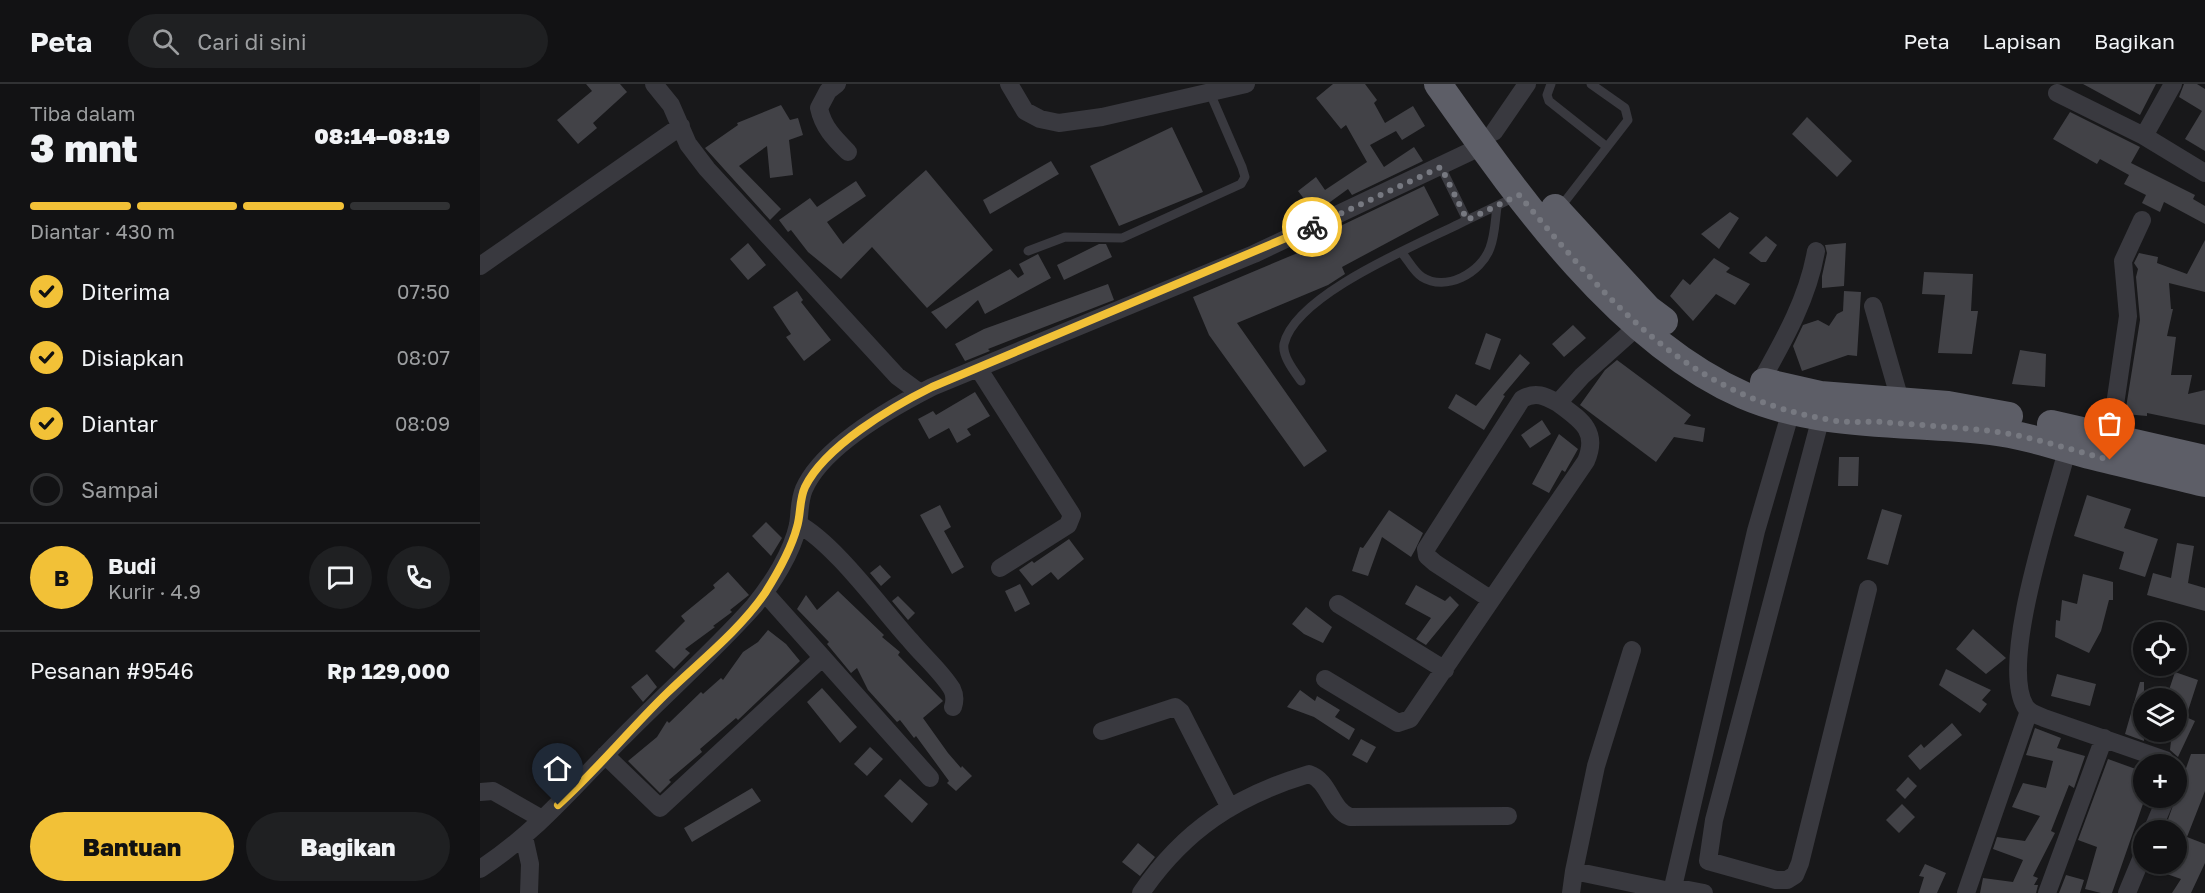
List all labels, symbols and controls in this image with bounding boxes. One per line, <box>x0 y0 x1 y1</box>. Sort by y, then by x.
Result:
search box <box>128 14 548 68</box>
text: Peta <box>30 25 92 58</box>
icon: search <box>149 25 182 58</box>
text: Cari di sini <box>197 28 307 55</box>
text: Peta <box>1904 28 1950 54</box>
text: Lapisan <box>1983 28 2061 54</box>
text: Bagikan <box>2094 28 2175 54</box>
text: Tiba dalam <box>30 101 135 125</box>
text: 08:14–08:19 <box>314 122 450 149</box>
text: 3 mnt <box>30 124 138 171</box>
courier <box>1282 197 1342 257</box>
icon: bike <box>1296 211 1329 244</box>
text: Diantar · 430 m <box>30 219 175 243</box>
icon: check <box>30 275 63 308</box>
text: Diterima <box>81 278 170 305</box>
text: 07:50 <box>397 279 450 303</box>
icon: check <box>30 341 63 374</box>
text: Disiapkan <box>81 344 184 371</box>
text: 08:07 <box>396 345 450 369</box>
pin <box>2084 398 2135 460</box>
icon: check <box>30 407 63 440</box>
icon: bag <box>2093 407 2126 440</box>
text: Diantar <box>81 410 158 437</box>
text: 08:09 <box>395 411 450 435</box>
text: Sampai <box>81 476 159 503</box>
button: chat <box>309 546 372 609</box>
button: phone <box>387 546 450 609</box>
text: Budi <box>108 552 156 579</box>
text: B <box>54 564 69 591</box>
text: Kurir · 4.9 <box>108 579 201 603</box>
map controls <box>2133 622 2187 874</box>
button: locate <box>2133 622 2187 676</box>
text: Pesanan #9546 <box>30 657 194 684</box>
text: Rp 129,000 <box>327 657 450 684</box>
button: layers <box>2133 688 2187 742</box>
pin <box>532 743 583 805</box>
icon: home <box>541 752 574 785</box>
button: + <box>2133 754 2187 808</box>
button: Bantuan <box>30 812 234 881</box>
button: Bagikan <box>246 812 450 881</box>
button: − <box>2133 820 2187 874</box>

